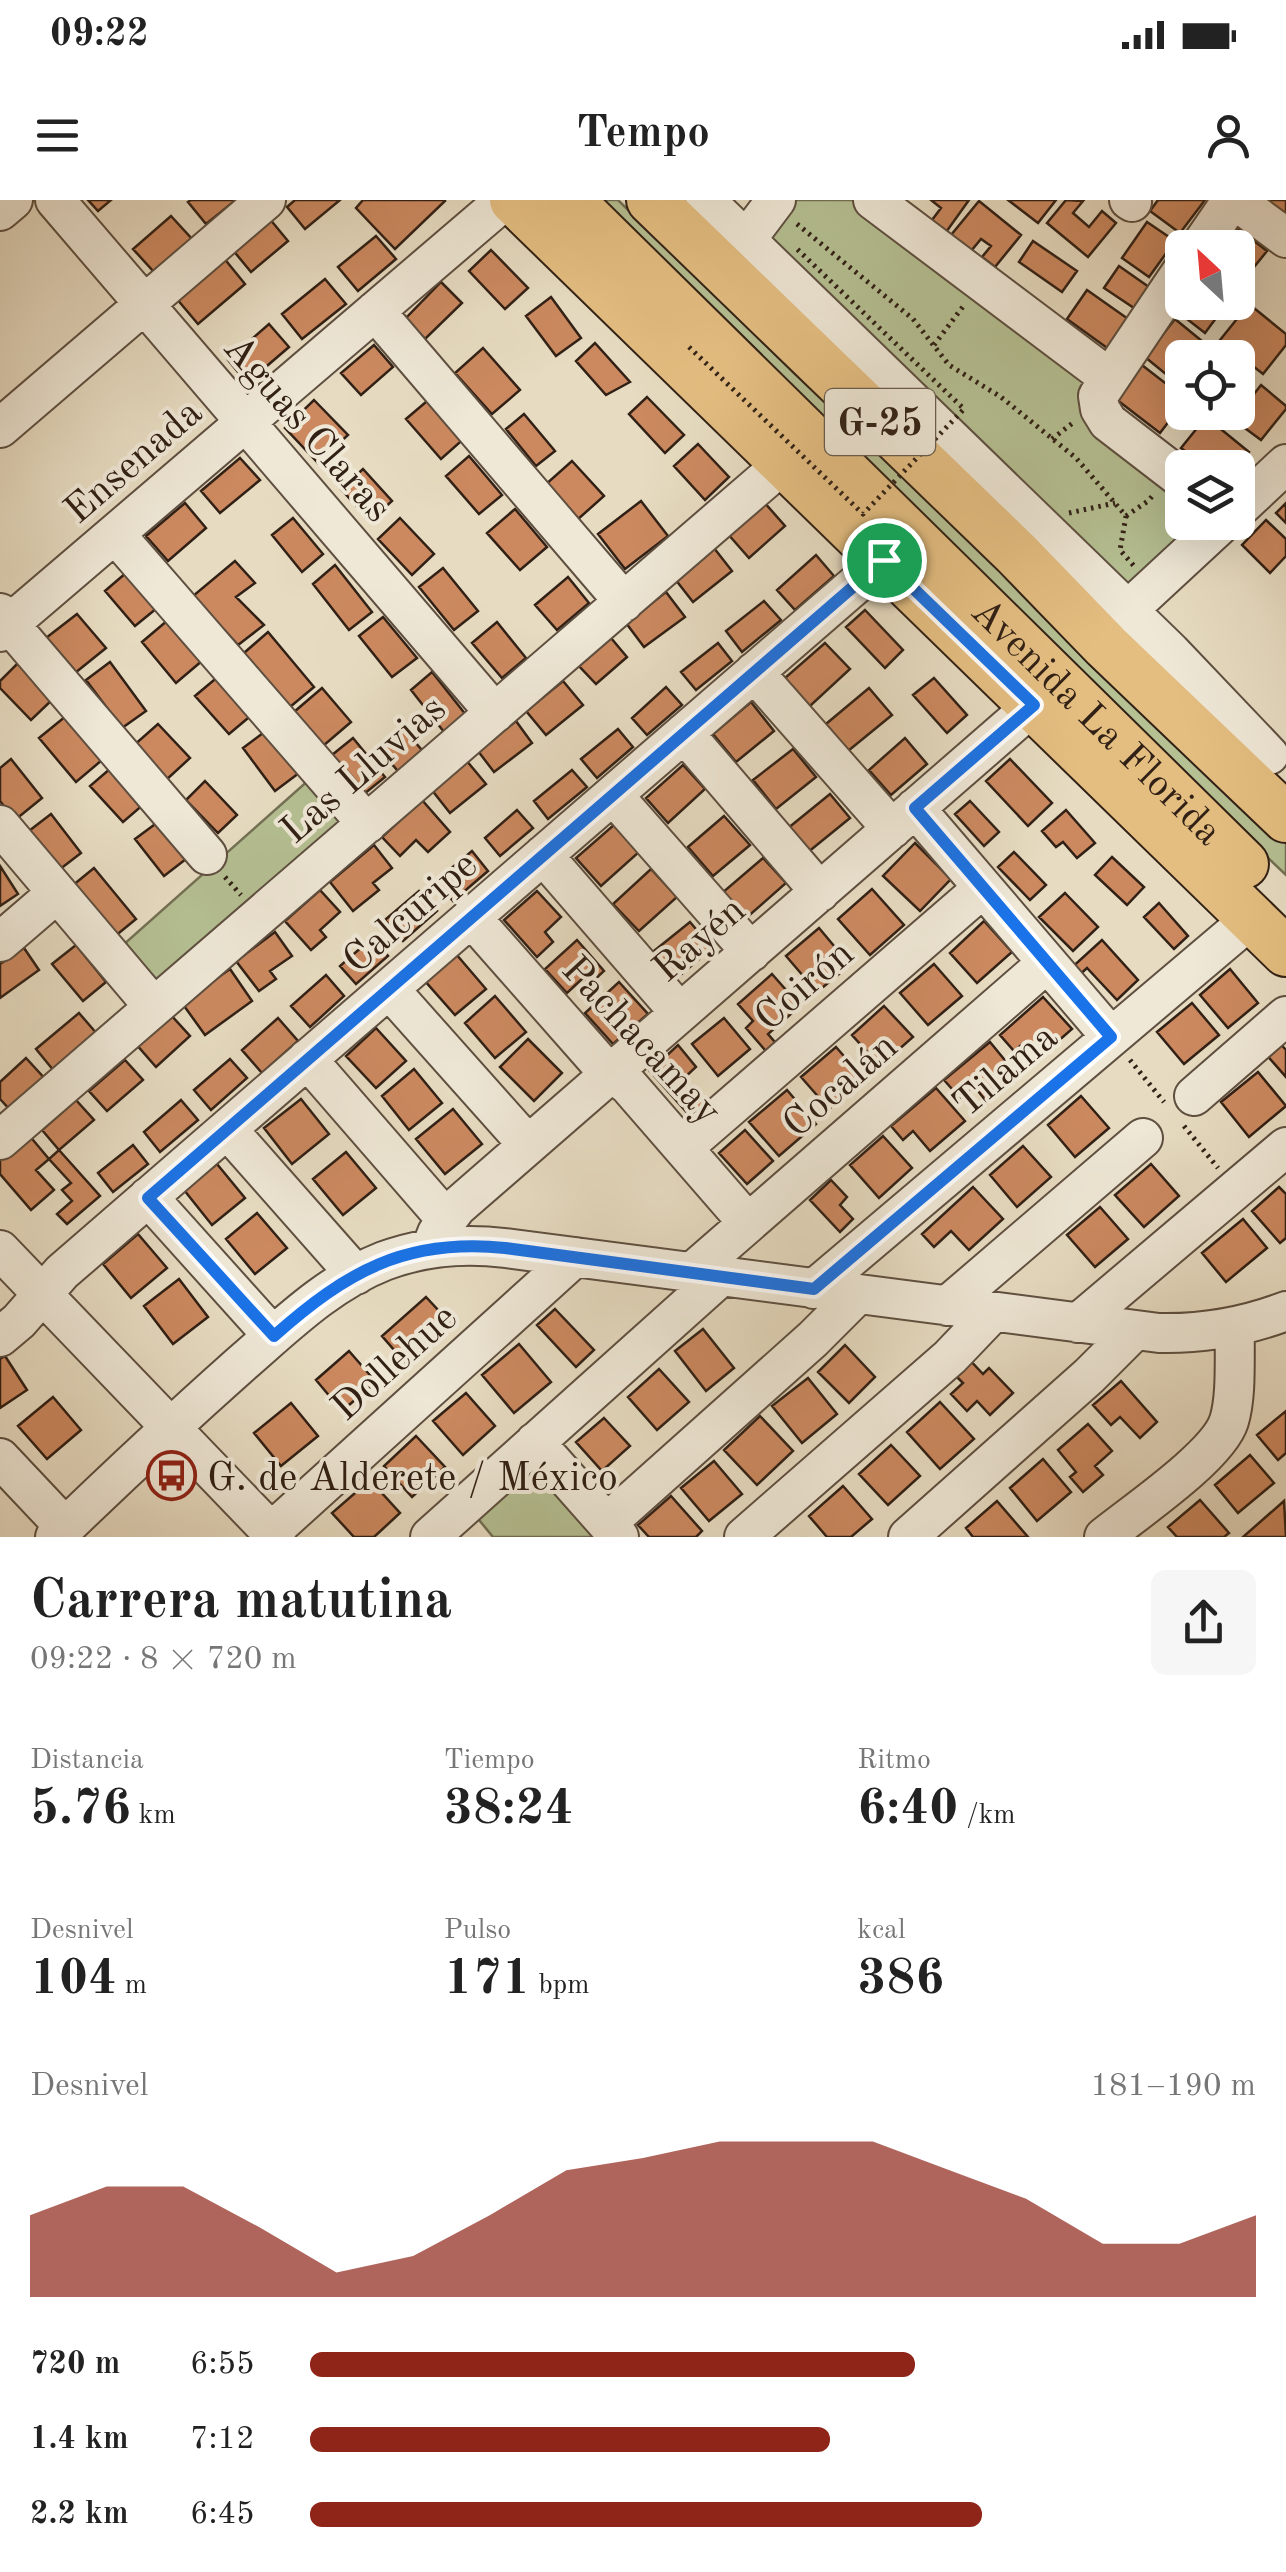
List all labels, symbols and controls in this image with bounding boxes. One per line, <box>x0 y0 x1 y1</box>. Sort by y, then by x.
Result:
text: 09:22 <box>50 16 149 54</box>
icon: menu <box>30 108 85 163</box>
icon: person <box>1201 108 1256 163</box>
text: Tempo <box>576 112 710 157</box>
north arrow <box>1165 230 1255 320</box>
map controls <box>1165 230 1255 540</box>
street label: Aguas Claras <box>215 329 397 531</box>
button: locate <box>1165 340 1255 430</box>
road number: G-25 <box>825 389 935 455</box>
street label: Ensenada <box>58 393 211 533</box>
button: layers <box>1165 450 1255 540</box>
pin <box>842 518 927 603</box>
icon: arrive <box>857 533 912 588</box>
street label: Avenida La Florida <box>962 592 1228 854</box>
street label: Las Lluvias <box>275 689 454 853</box>
street label: Calcuripe <box>337 846 486 982</box>
street label: Rayén <box>647 891 754 991</box>
street label: Coirón <box>749 934 862 1040</box>
street label: Pachacamay <box>553 950 727 1133</box>
street label: Tilama <box>947 1018 1066 1126</box>
street label: Cocalán <box>777 1027 906 1147</box>
street label: Dollehue <box>326 1298 466 1430</box>
bus stop icon: G. de Alderete / México <box>146 1450 198 1502</box>
place label: G. de Alderete / México <box>207 1460 618 1500</box>
button: share <box>1151 1570 1256 1675</box>
text: Carrera matutina <box>30 1575 452 1630</box>
text: 09:22 · 8 × 720 m <box>30 1644 297 1676</box>
text: Distancia <box>30 1747 144 1775</box>
text: Tiempo <box>444 1747 535 1775</box>
text: Ritmo <box>857 1747 931 1775</box>
text: 5.76 <box>30 1785 131 1835</box>
text: 38:24 <box>444 1785 574 1835</box>
text: 6:40 <box>857 1785 958 1835</box>
text: km <box>131 1802 176 1830</box>
text: /km <box>958 1802 1016 1830</box>
text: Desnivel <box>30 1917 134 1945</box>
text: Pulso <box>444 1917 511 1945</box>
text: kcal <box>857 1917 906 1945</box>
text: 104 <box>30 1955 117 2005</box>
text: 171 <box>444 1955 531 2005</box>
text: 386 <box>857 1955 944 2005</box>
text: m <box>117 1972 147 2000</box>
text: bpm <box>531 1972 590 2000</box>
text: Desnivel <box>30 2071 148 2103</box>
text: 181–190 m <box>1090 2071 1256 2103</box>
text: 720 m <box>30 2349 120 2381</box>
text: 6:55 <box>190 2349 255 2381</box>
text: 1.4 km <box>30 2424 129 2456</box>
text: 7:12 <box>190 2424 255 2456</box>
text: 2.2 km <box>30 2499 129 2531</box>
text: 6:45 <box>190 2499 255 2531</box>

